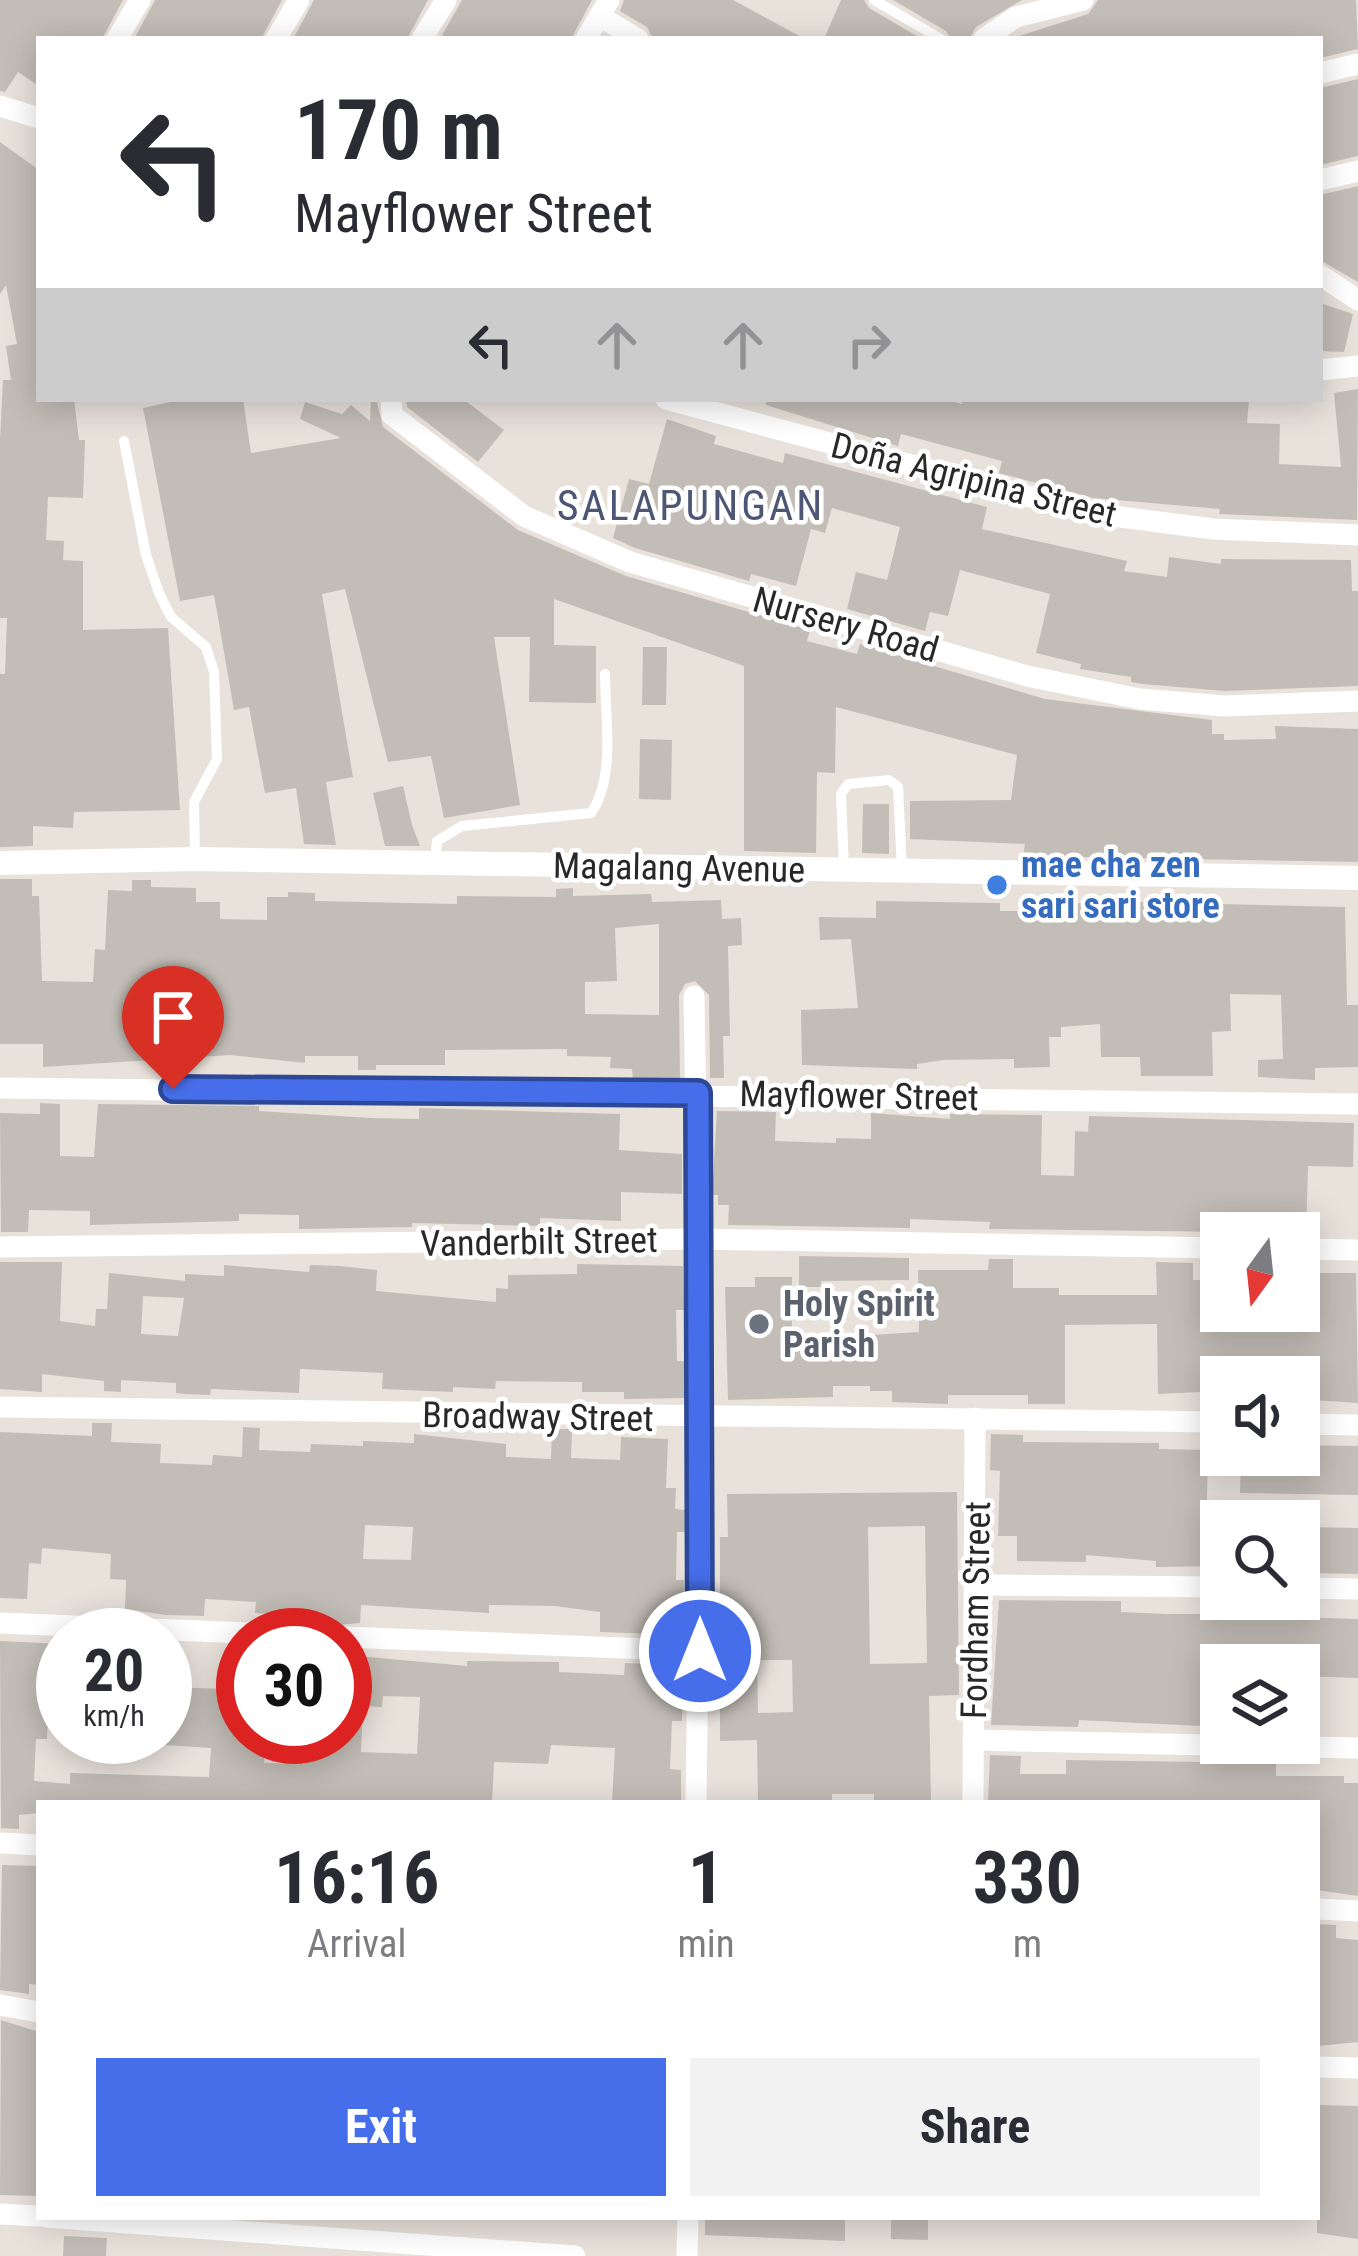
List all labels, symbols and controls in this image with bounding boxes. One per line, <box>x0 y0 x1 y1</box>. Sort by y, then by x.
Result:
text: 170 m <box>294 81 503 180</box>
icon: left <box>96 84 252 240</box>
text: Mayflower Street <box>294 182 653 245</box>
icon: left <box>458 312 524 378</box>
icon: ahead <box>584 312 650 378</box>
icon: ahead <box>710 312 776 378</box>
icon: right <box>836 312 902 378</box>
street label: Doña Agripina Street <box>827 424 1121 536</box>
district label: SALAPUNGAN <box>557 481 825 530</box>
street label: Nursery Road <box>748 578 943 671</box>
place label: mae cha zen sari sari store <box>1021 844 1220 927</box>
street label: Magalang Avenue <box>553 845 805 891</box>
marker: mae cha zen sari sari store <box>984 872 1010 898</box>
pin <box>122 966 224 1089</box>
icon: arrive <box>140 984 206 1050</box>
street label: Mayflower Street <box>739 1073 979 1119</box>
north arrow <box>1200 1212 1320 1332</box>
map controls <box>1200 1212 1320 1764</box>
street label: Vanderbilt Street <box>420 1219 658 1265</box>
place label: Holy Spirit Parish <box>783 1283 935 1366</box>
marker: Holy Spirit Parish <box>746 1311 772 1337</box>
button: sound <box>1200 1356 1320 1476</box>
street label: Broadway Street <box>422 1394 654 1440</box>
button: search <box>1200 1500 1320 1620</box>
street label: Fordham Street <box>953 1501 999 1719</box>
position arrow <box>637 1588 763 1714</box>
speed limit sign: 30 <box>216 1608 372 1764</box>
text: 20 <box>84 1635 144 1706</box>
button: layers <box>1200 1644 1320 1764</box>
text: km/h <box>83 1698 145 1733</box>
text: 16:16 <box>274 1836 439 1921</box>
text: 1 <box>688 1836 724 1921</box>
text: 330 <box>973 1836 1082 1921</box>
text: Arrival <box>307 1921 406 1967</box>
text: min <box>677 1921 735 1967</box>
text: m <box>1013 1921 1042 1967</box>
button: Exit <box>96 2058 666 2196</box>
button: Share <box>690 2058 1260 2196</box>

